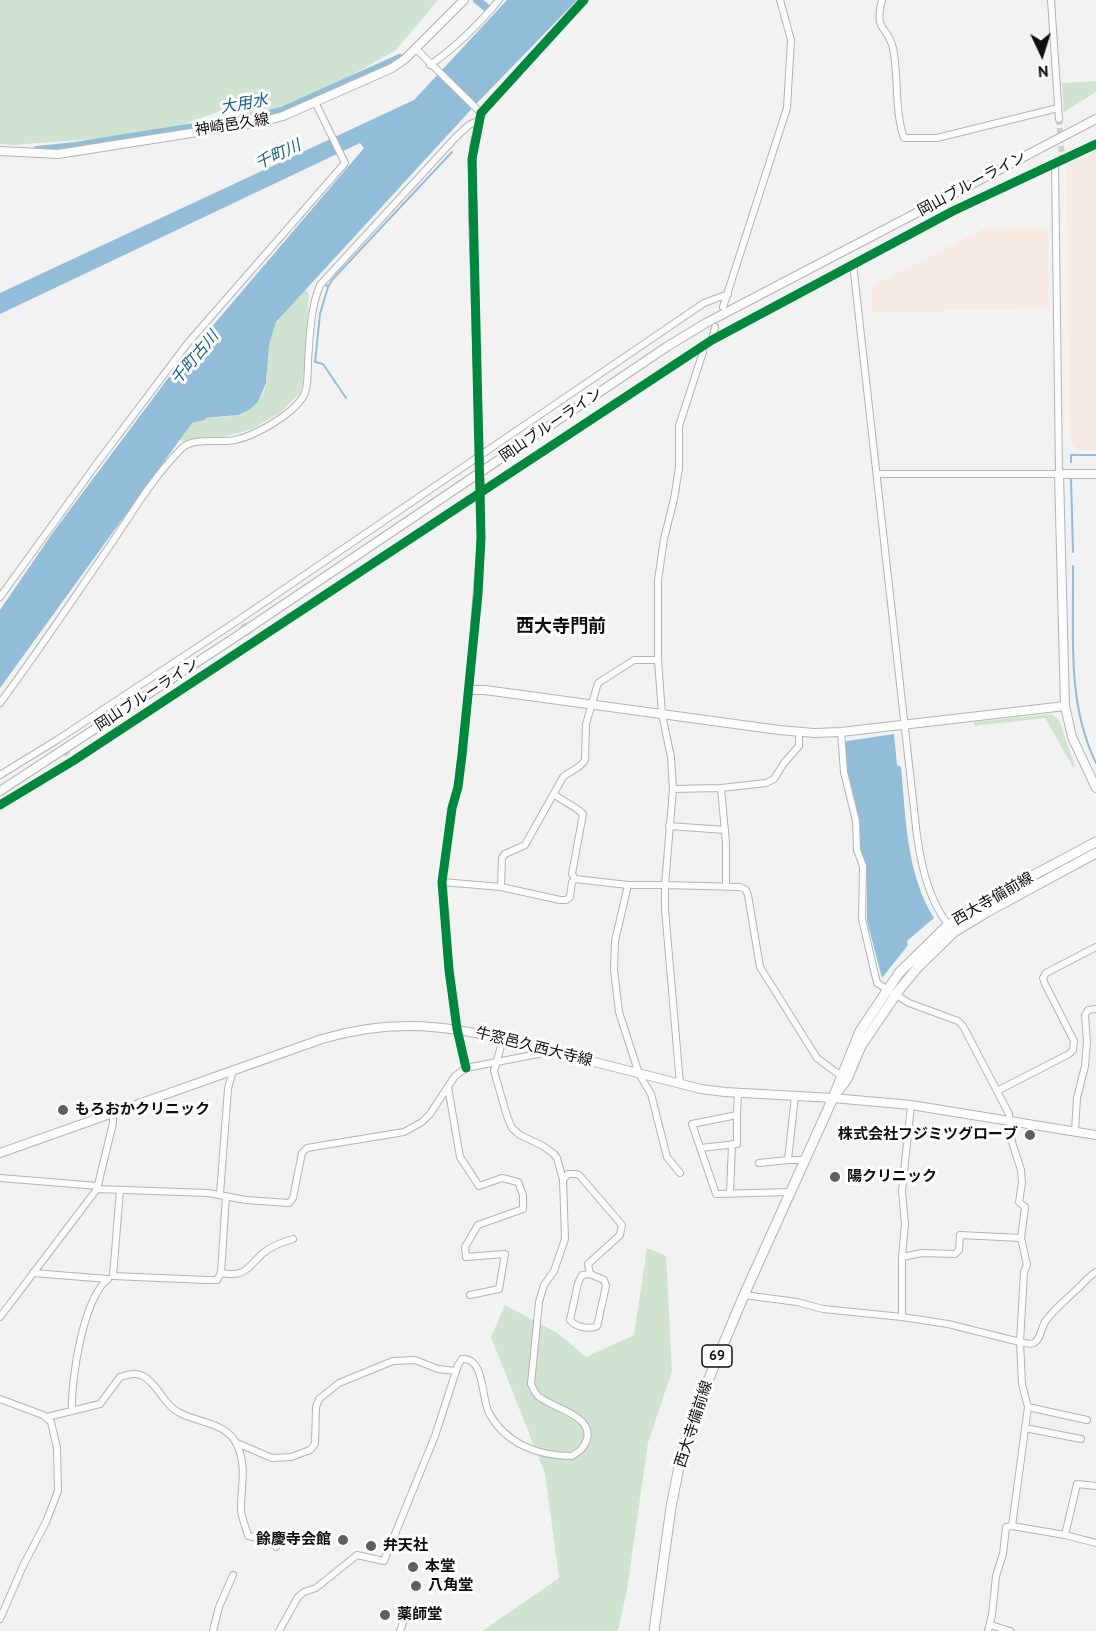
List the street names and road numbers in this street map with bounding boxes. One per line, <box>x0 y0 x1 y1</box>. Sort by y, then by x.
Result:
street label: 神崎邑久線 <box>194 110 270 140</box>
street label: 岡山ブルーライン <box>915 148 1029 220</box>
street label: 岡山ブルーライン <box>496 384 606 466</box>
street label: 岡山ブルーライン <box>92 655 202 735</box>
street label: 西大寺備前線 <box>950 869 1036 929</box>
street label: 牛窓邑久西大寺線 <box>474 1024 594 1070</box>
road number: 69 <box>702 1345 732 1367</box>
street label: 西大寺備前線 <box>672 1378 716 1470</box>

